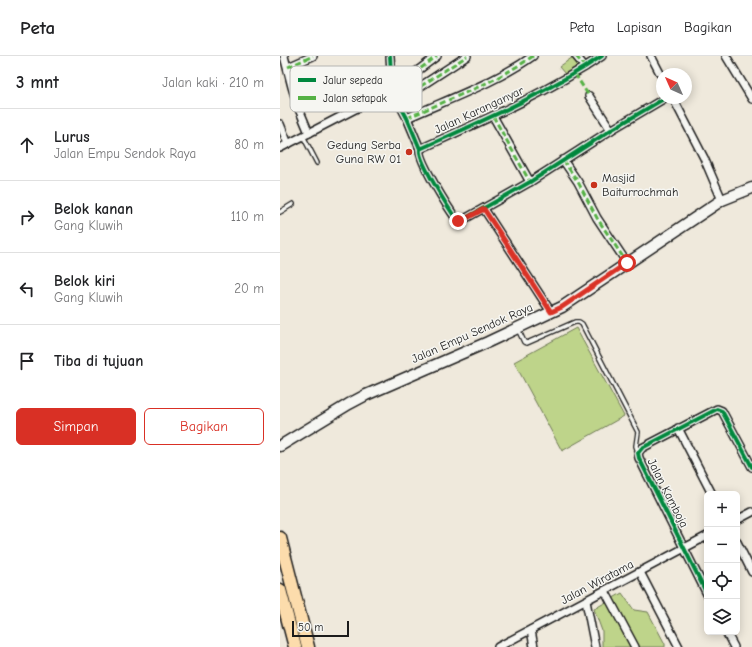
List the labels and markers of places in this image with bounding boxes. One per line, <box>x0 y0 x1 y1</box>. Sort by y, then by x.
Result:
place label: Gedung Serba Guna RW 01 <box>327 138 401 166</box>
marker: Gedung Serba Guna RW 01 <box>404 147 414 157</box>
place label: Masjid Baiturrochmah <box>602 171 678 199</box>
marker: Masjid Baiturrochmah <box>589 180 599 190</box>

